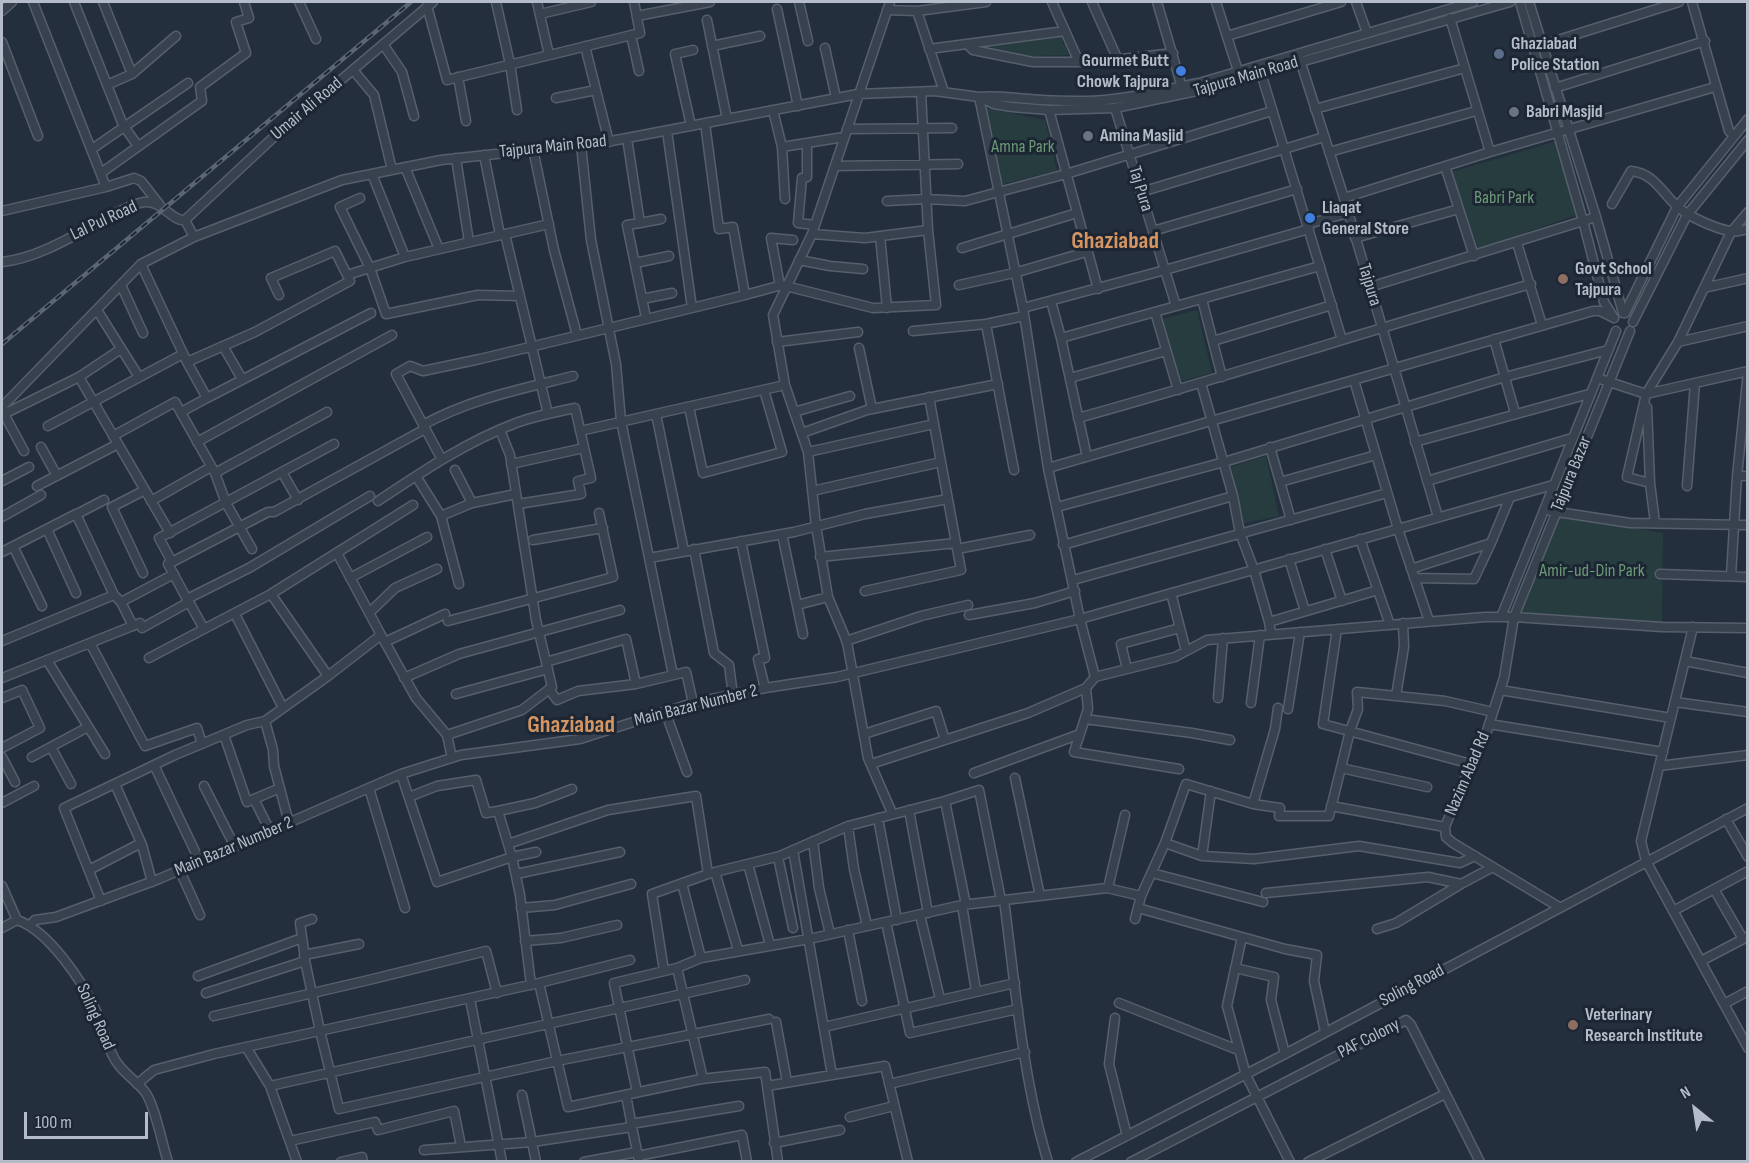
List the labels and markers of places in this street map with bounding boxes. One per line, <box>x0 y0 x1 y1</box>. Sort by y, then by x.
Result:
place label: Ghaziabad Police Station <box>1511 33 1599 76</box>
marker: Ghaziabad Police Station <box>1492 47 1506 61</box>
place label: Gourmet Butt Chowk Tajpura <box>1077 50 1169 92</box>
marker: Gourmet Butt Chowk Tajpura <box>1174 64 1188 78</box>
place label: Babri Masjid <box>1526 101 1603 123</box>
marker: Babri Masjid <box>1507 105 1521 119</box>
place label: Amina Masjid <box>1100 125 1183 147</box>
marker: Amina Masjid <box>1081 129 1095 143</box>
place label: Liaqat General Store <box>1322 197 1409 240</box>
marker: Liaqat General Store <box>1303 211 1317 225</box>
place label: Govt School Tajpura <box>1575 258 1652 300</box>
marker: Govt School Tajpura <box>1556 272 1570 286</box>
place label: Veterinary Research Institute <box>1585 1004 1703 1046</box>
marker: Veterinary Research Institute <box>1566 1018 1580 1032</box>

